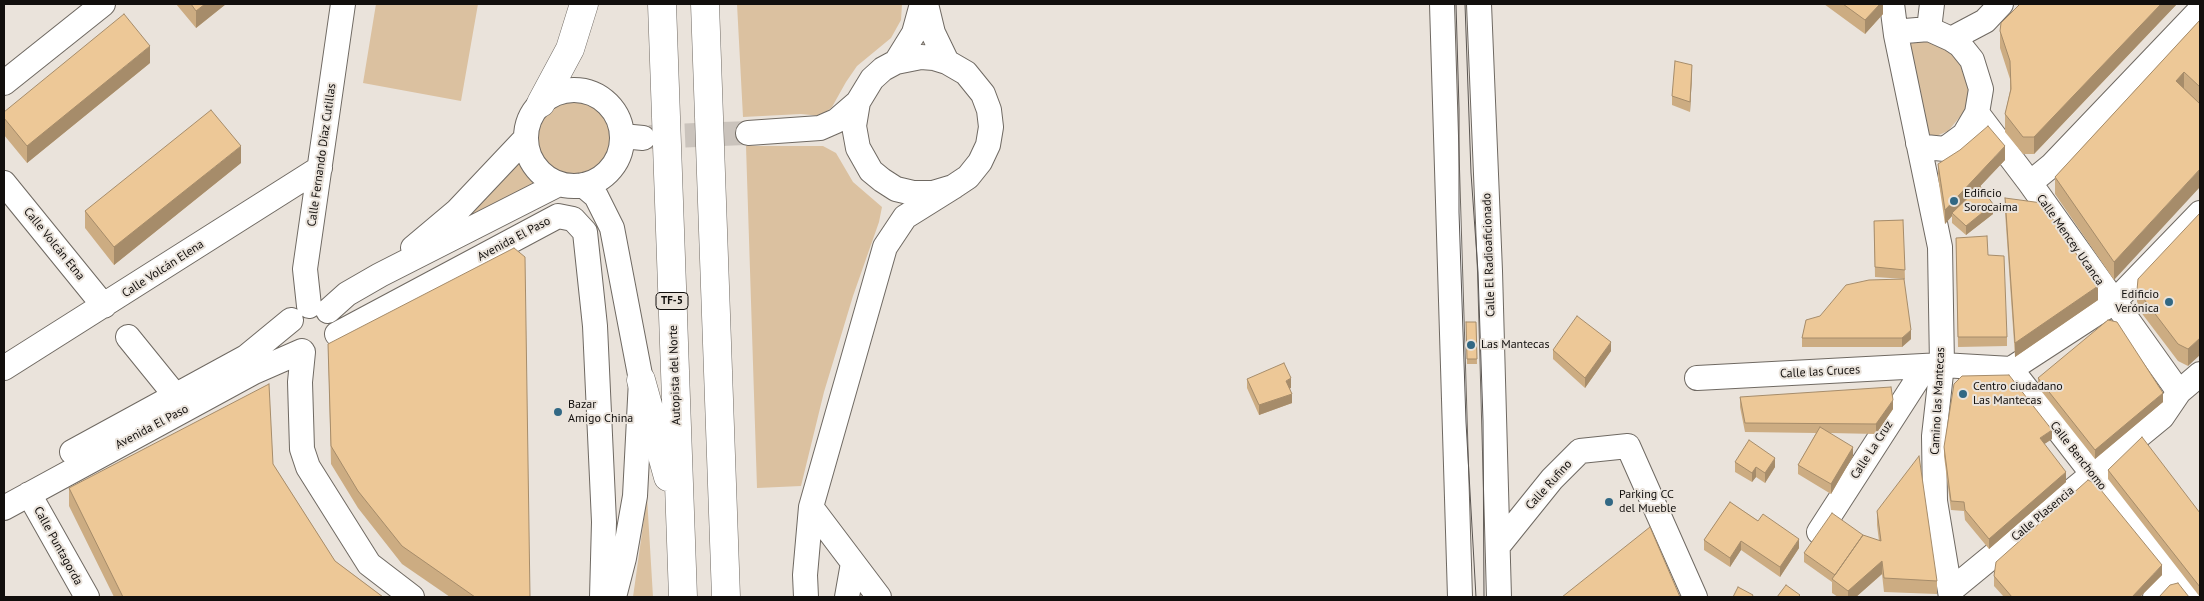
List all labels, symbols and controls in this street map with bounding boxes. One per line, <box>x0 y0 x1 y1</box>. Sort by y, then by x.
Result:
street label: Calle Fernando Díaz Cutillas <box>305 82 339 228</box>
place label: Edificio Sorocaima <box>1964 187 2018 215</box>
street label: Calle Mencey Ucanca <box>2033 192 2107 288</box>
street label: Calle El Radioaficionado <box>1480 193 1498 317</box>
marker: Edificio Sorocaima <box>1948 195 1960 207</box>
street label: Calle Volcán Etna <box>20 205 88 283</box>
street label: Avenida El Paso <box>475 214 553 264</box>
street label: Calle Volcán Elena <box>119 237 207 301</box>
place label: Edificio Verónica <box>2115 288 2159 316</box>
road number: TF-5 <box>656 292 688 310</box>
marker: Edificio Verónica <box>2163 296 2175 308</box>
street label: Autopista del Norte <box>666 325 684 425</box>
place label: Las Mantecas <box>1481 338 1549 352</box>
marker: Las Mantecas <box>1465 339 1477 351</box>
street label: Camino las Mantecas <box>1928 347 1948 455</box>
street label: Calle las Cruces <box>1780 363 1860 381</box>
place label: Centro ciudadano Las Mantecas <box>1973 380 2063 408</box>
marker: Centro ciudadano Las Mantecas <box>1957 388 1969 400</box>
place label: Bazar Amigo China <box>568 398 633 426</box>
street label: Avenida El Paso <box>113 402 191 452</box>
marker: Bazar Amigo China <box>552 406 564 418</box>
street label: Calle La Cruz <box>1848 418 1896 482</box>
street label: Calle Benchomo <box>2047 419 2109 493</box>
street label: Calle Rufino <box>1523 457 1575 513</box>
street label: Calle Plasencia <box>2009 484 2077 544</box>
place label: Parking CC del Mueble <box>1619 488 1676 516</box>
marker: Parking CC del Mueble <box>1603 496 1615 508</box>
street label: Calle Puntagorda <box>30 504 86 588</box>

